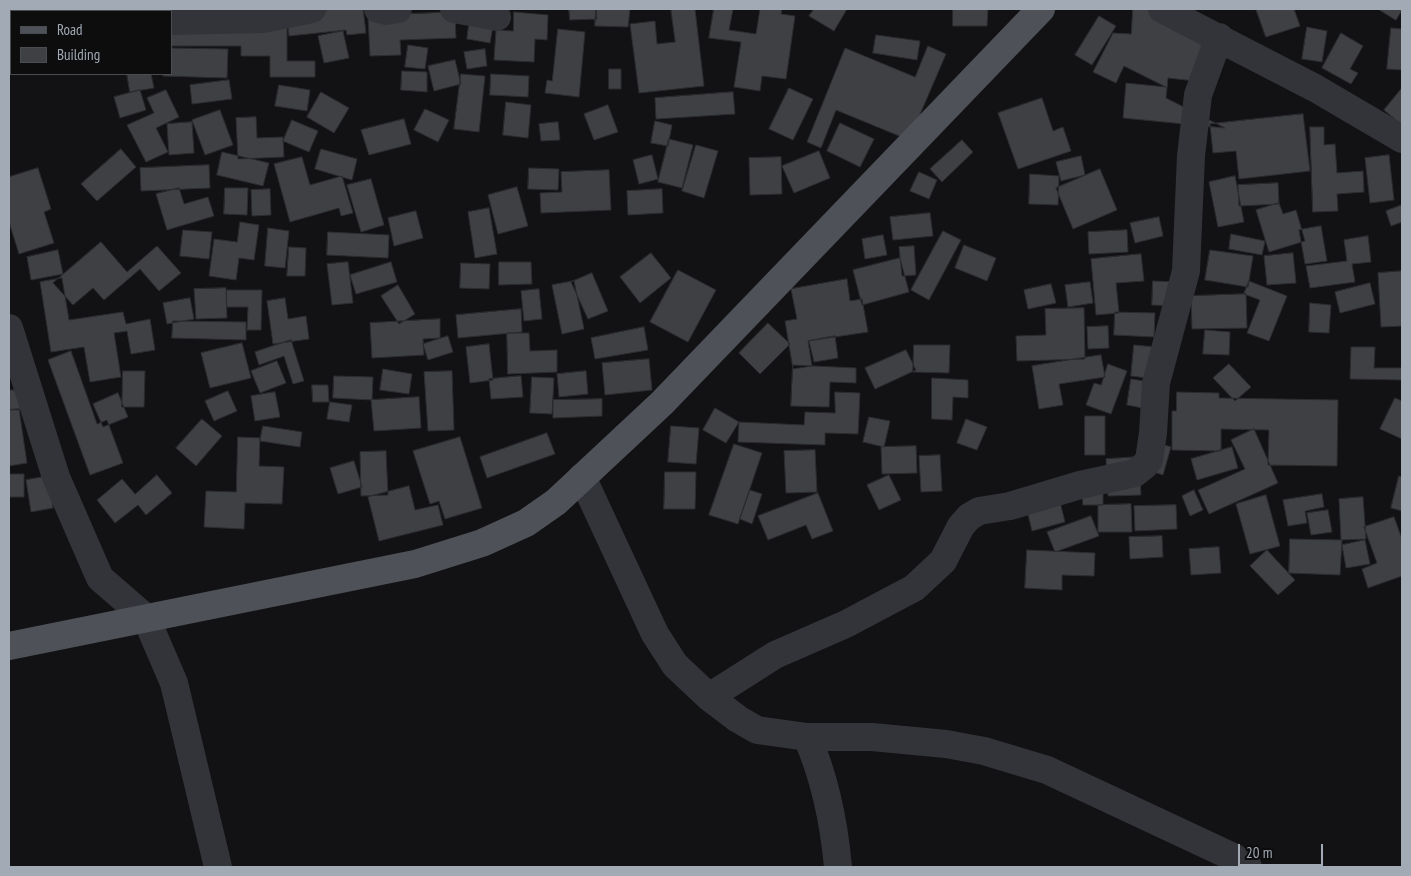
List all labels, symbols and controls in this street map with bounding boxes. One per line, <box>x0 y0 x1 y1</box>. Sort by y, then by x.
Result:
legend <box>10 10 172 75</box>
text: Road <box>57 20 83 39</box>
text: Building <box>57 45 100 64</box>
scale bar <box>1241 834 1326 866</box>
text: 20 m <box>1246 843 1272 862</box>

